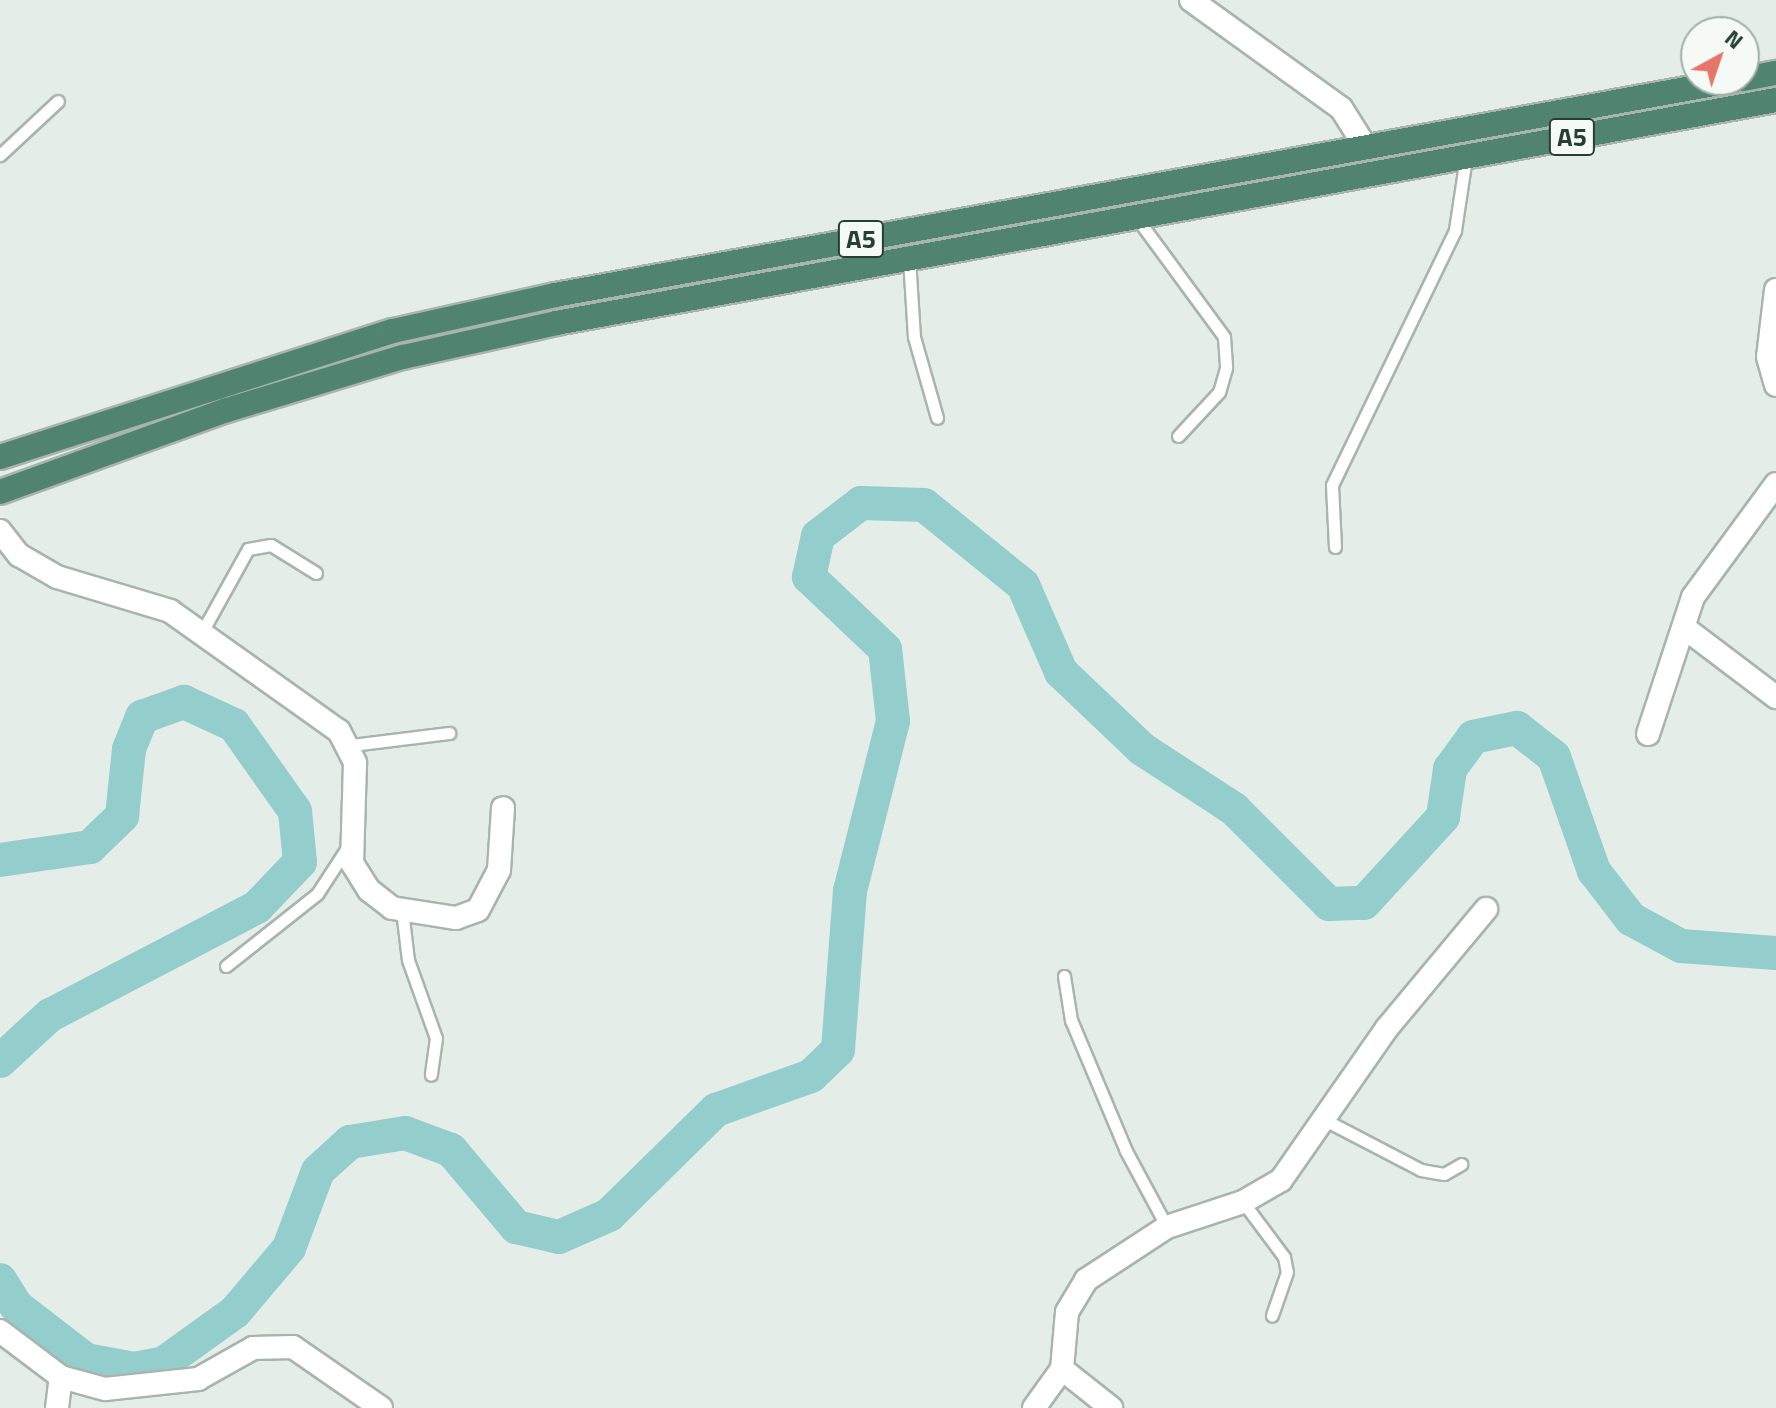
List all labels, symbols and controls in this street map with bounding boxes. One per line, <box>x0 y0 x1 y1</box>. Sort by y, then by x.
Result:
north arrow <box>1680 16 1760 96</box>
text: N <box>1717 21 1751 57</box>
road number: A5 <box>1548 115 1596 159</box>
road number: A5 <box>837 217 885 261</box>

